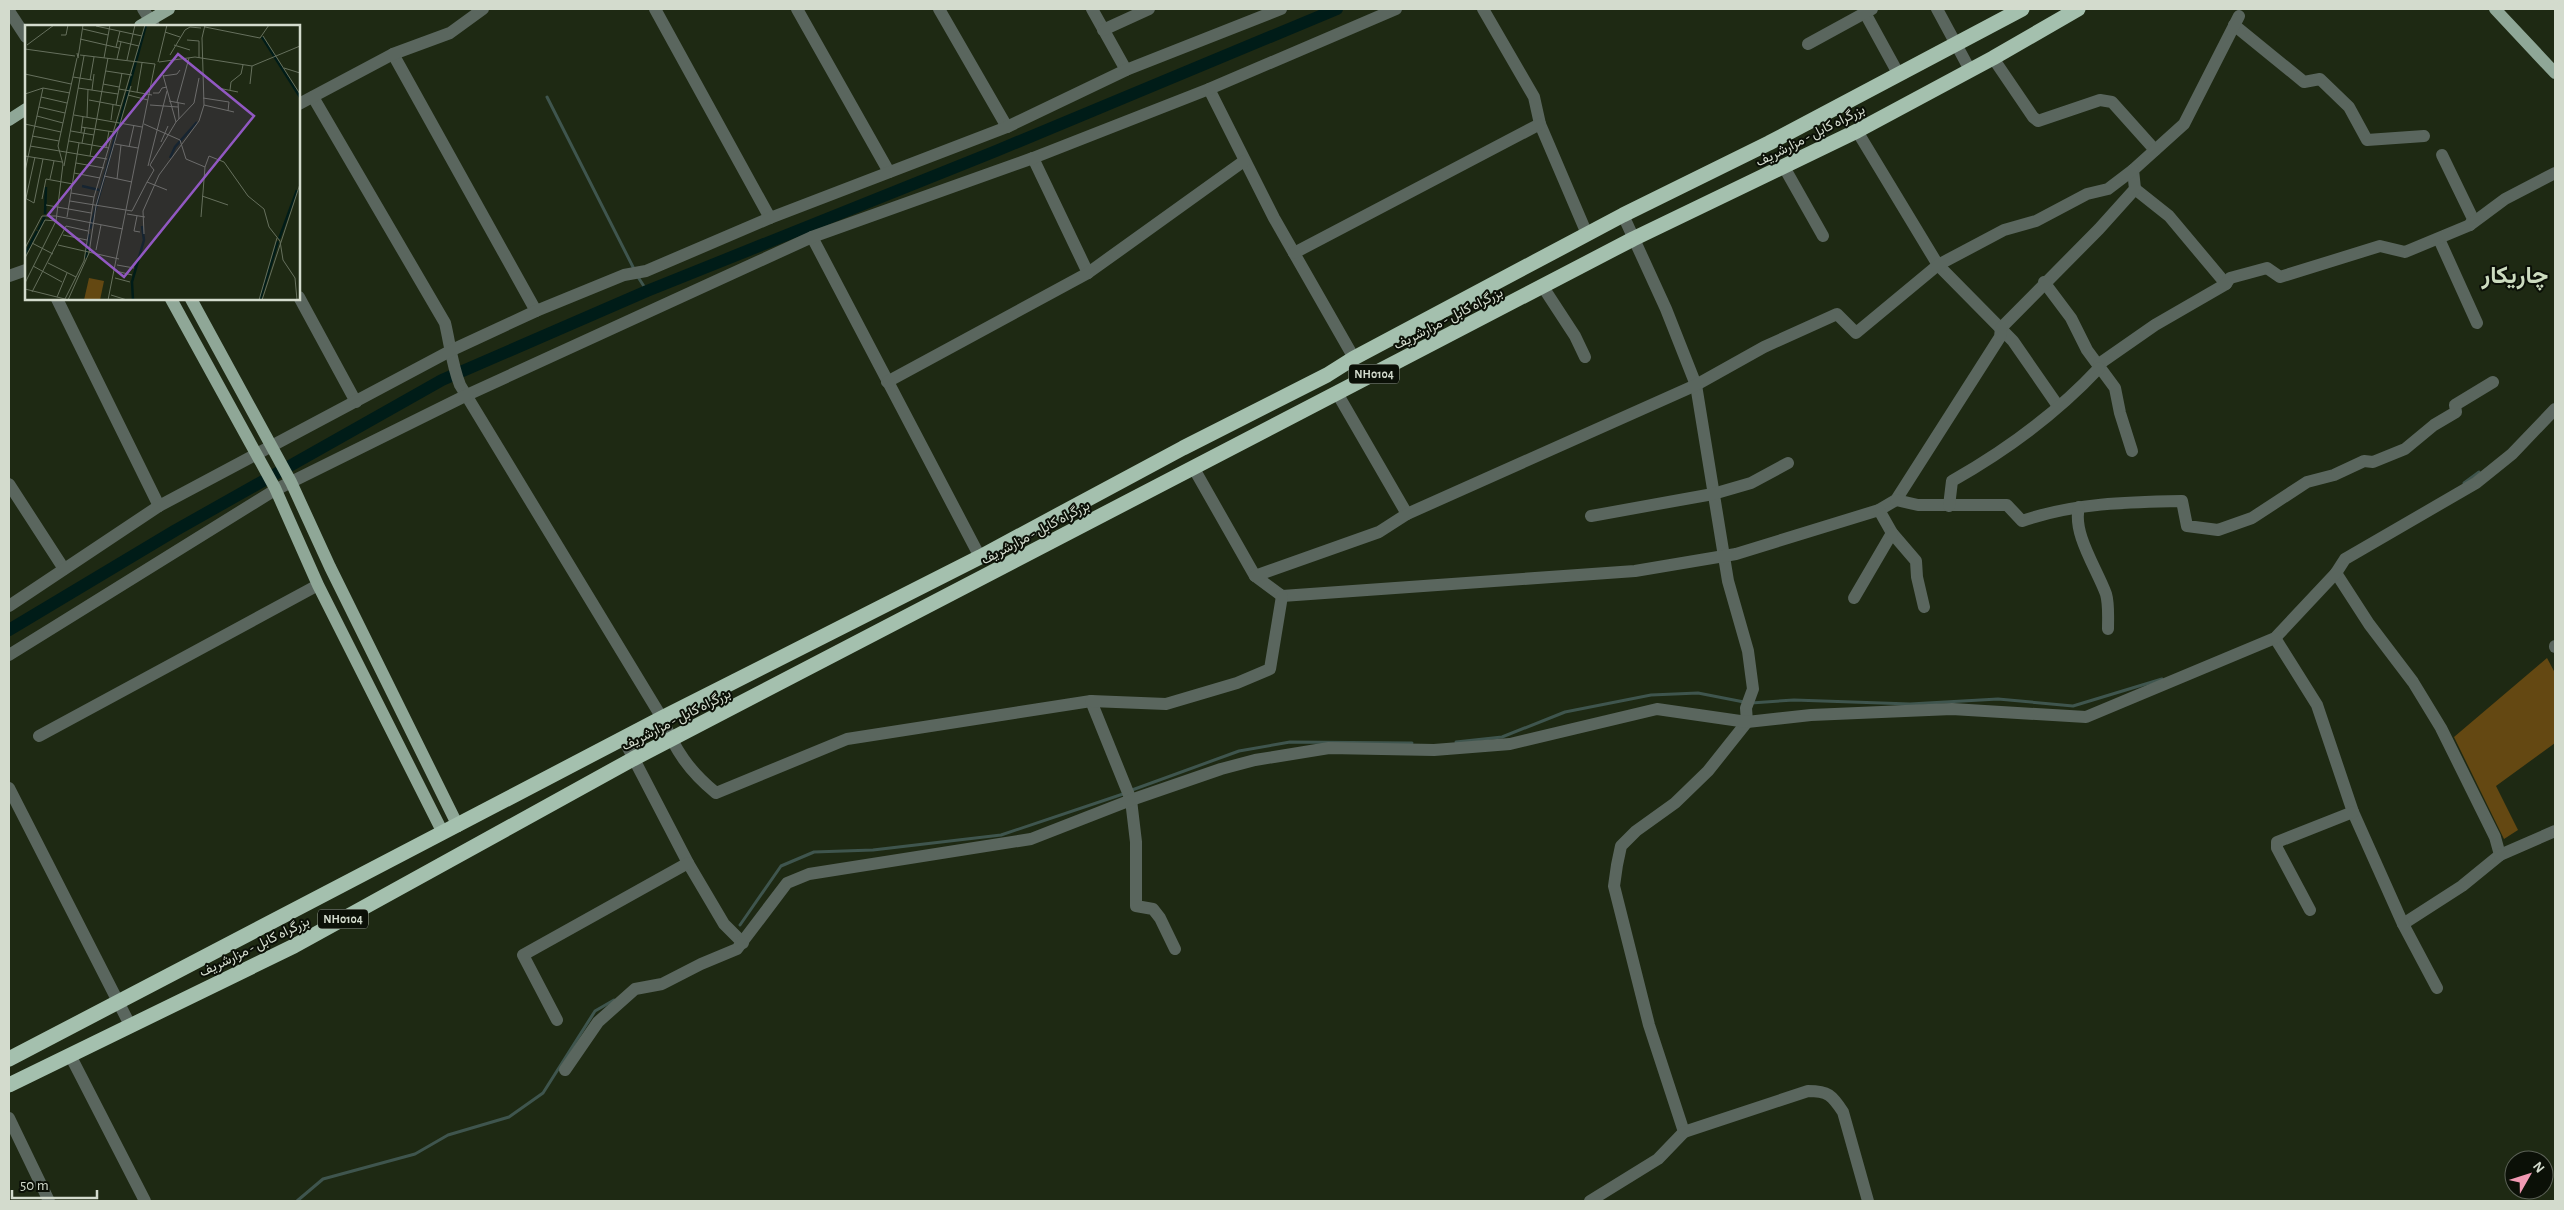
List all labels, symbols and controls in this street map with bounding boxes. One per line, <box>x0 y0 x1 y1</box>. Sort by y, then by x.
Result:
inset map <box>25 25 300 300</box>
street label: بزرگراه کابل - مزارشریف <box>1753 101 1868 170</box>
district label: چاریکار <box>2481 264 2548 291</box>
street label: بزرگراه کابل - مزارشریف <box>1391 284 1506 353</box>
road number: NH0104 <box>1349 364 1399 384</box>
street label: بزرگراه کابل - مزارشریف <box>978 498 1092 568</box>
street label: بزرگراه کابل - مزارشریف <box>619 685 734 754</box>
road number: NH0104 <box>318 910 368 929</box>
street label: بزرگراه کابل - مزارشریف <box>197 913 312 981</box>
north arrow <box>2504 1150 2554 1200</box>
text: N <box>2530 1159 2547 1176</box>
scale bar <box>12 1168 98 1200</box>
text: 50 m <box>20 1178 49 1193</box>

